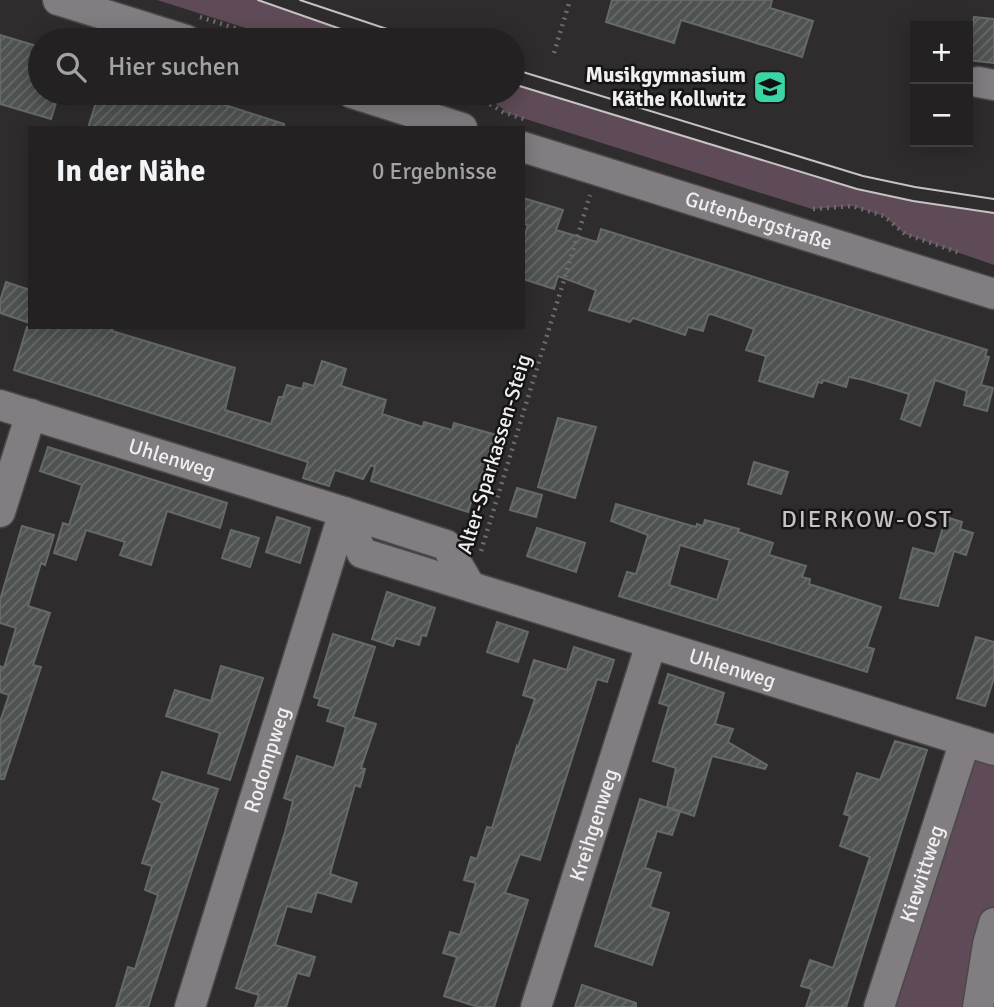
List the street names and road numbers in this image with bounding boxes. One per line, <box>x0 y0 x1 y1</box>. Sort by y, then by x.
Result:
street label: Gutenbergstraße <box>682 185 836 256</box>
street label: Alter-Sparkassen-Steig <box>451 351 537 557</box>
street label: Uhlenweg <box>125 433 219 484</box>
street label: Uhlenweg <box>686 643 779 694</box>
street label: Rodompweg <box>238 703 296 816</box>
street label: Kreihgenweg <box>564 765 624 885</box>
street label: Kiewittweg <box>894 822 950 926</box>

